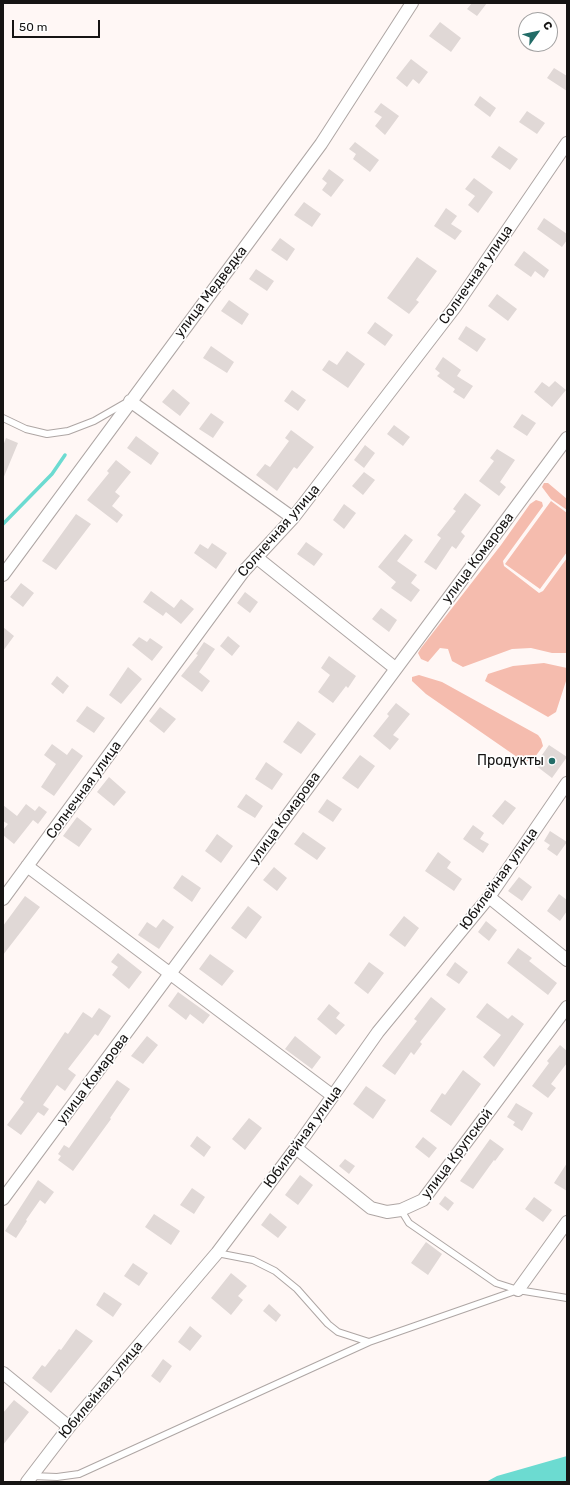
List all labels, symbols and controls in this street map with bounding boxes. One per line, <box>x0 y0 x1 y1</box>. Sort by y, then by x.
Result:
scale bar <box>14 12 102 38</box>
north arrow <box>518 12 558 52</box>
text: С <box>540 19 555 33</box>
text: 50 m <box>19 20 47 34</box>
street label: Солнечная улица <box>436 222 516 328</box>
street label: улица Медведка <box>171 243 251 341</box>
street label: Солнечная улица <box>234 481 324 581</box>
street label: улица Комарова <box>438 509 518 607</box>
street label: Солнечная улица <box>43 738 125 842</box>
place label: Продукты <box>477 753 544 769</box>
marker: Продукты <box>547 756 557 766</box>
street label: улица Комарова <box>246 769 324 867</box>
street label: Юбилейная улица <box>456 825 542 933</box>
street label: улица Комарова <box>53 1030 133 1128</box>
street label: Юбилейная улица <box>260 1083 346 1191</box>
street label: улица Крупской <box>418 1106 496 1202</box>
street label: Юбилейная улица <box>55 1338 147 1442</box>

